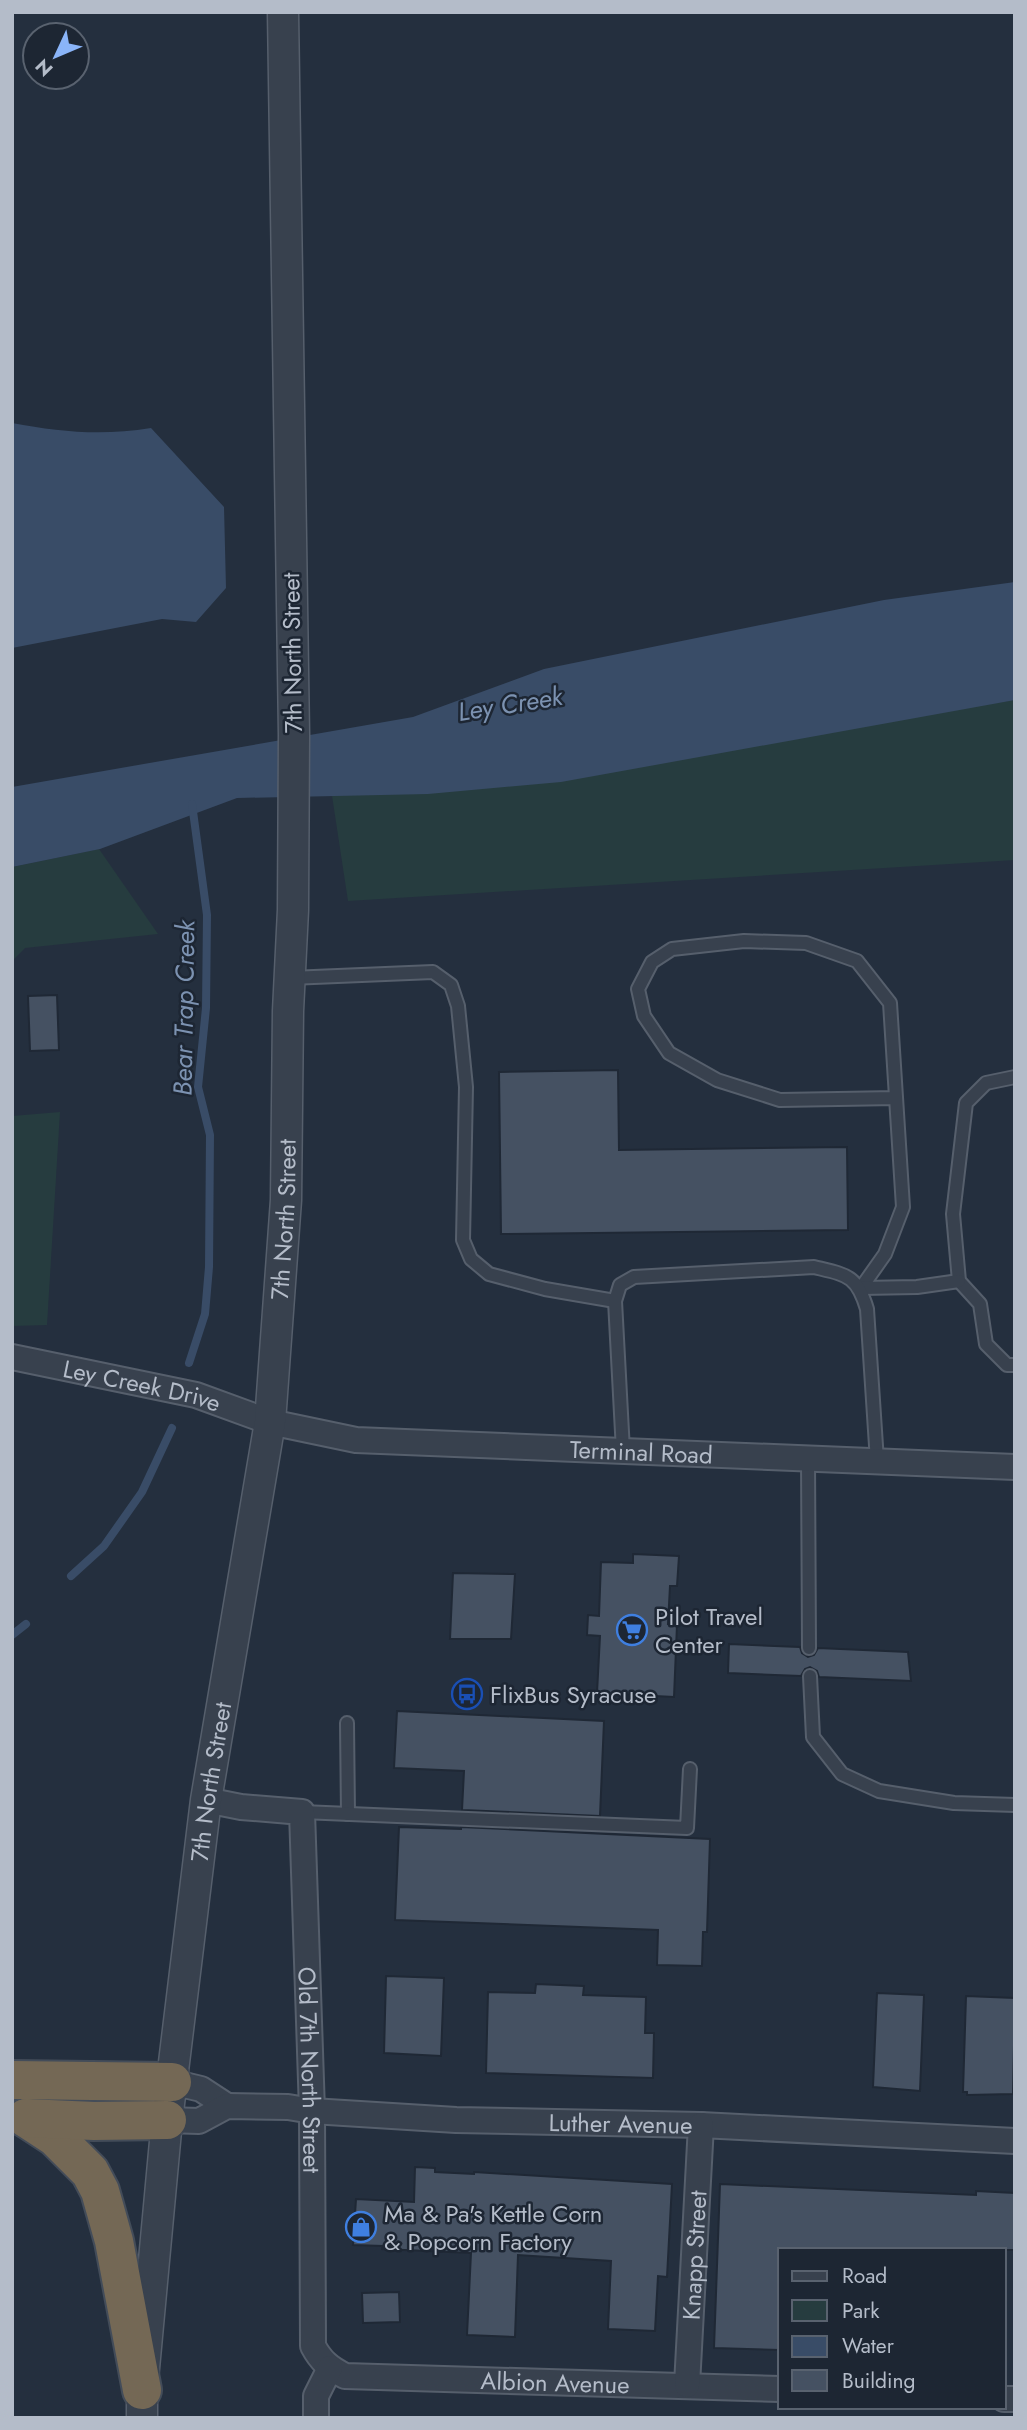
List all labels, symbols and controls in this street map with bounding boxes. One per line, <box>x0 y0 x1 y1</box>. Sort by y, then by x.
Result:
north arrow <box>21 21 91 91</box>
text: N <box>29 53 59 82</box>
street label: 7th North Street <box>273 572 311 734</box>
water label: Ley Creek <box>455 677 567 731</box>
water label: Bear Trap Creek <box>163 918 205 1096</box>
street label: 7th North Street <box>261 1139 304 1301</box>
street label: Ley Creek Drive <box>60 1350 226 1420</box>
street label: Terminal Road <box>569 1431 713 1472</box>
place label: Pilot Travel Center <box>655 1599 763 1662</box>
supermarket icon: Pilot Travel Center <box>615 1613 649 1647</box>
bus stop icon: FlixBus Syracuse <box>450 1677 484 1711</box>
place label: FlixBus Syracuse <box>490 1677 656 1712</box>
street label: 7th North Street <box>181 1699 240 1864</box>
street label: Old 7th North Street <box>290 1966 330 2173</box>
street label: Luther Avenue <box>548 2104 693 2142</box>
street label: Knapp Street <box>673 2189 715 2321</box>
place label: Ma & Pa's Kettle Corn & Popcorn Factory <box>384 2196 602 2259</box>
shop icon: Ma & Pa's Kettle Corn & Popcorn Factory <box>344 2210 378 2244</box>
legend <box>778 2248 1006 2409</box>
text: Road <box>842 2261 887 2291</box>
text: Park <box>842 2296 880 2326</box>
text: Water <box>842 2331 895 2361</box>
street label: Albion Avenue <box>480 2363 630 2402</box>
text: Building <box>842 2366 915 2396</box>

